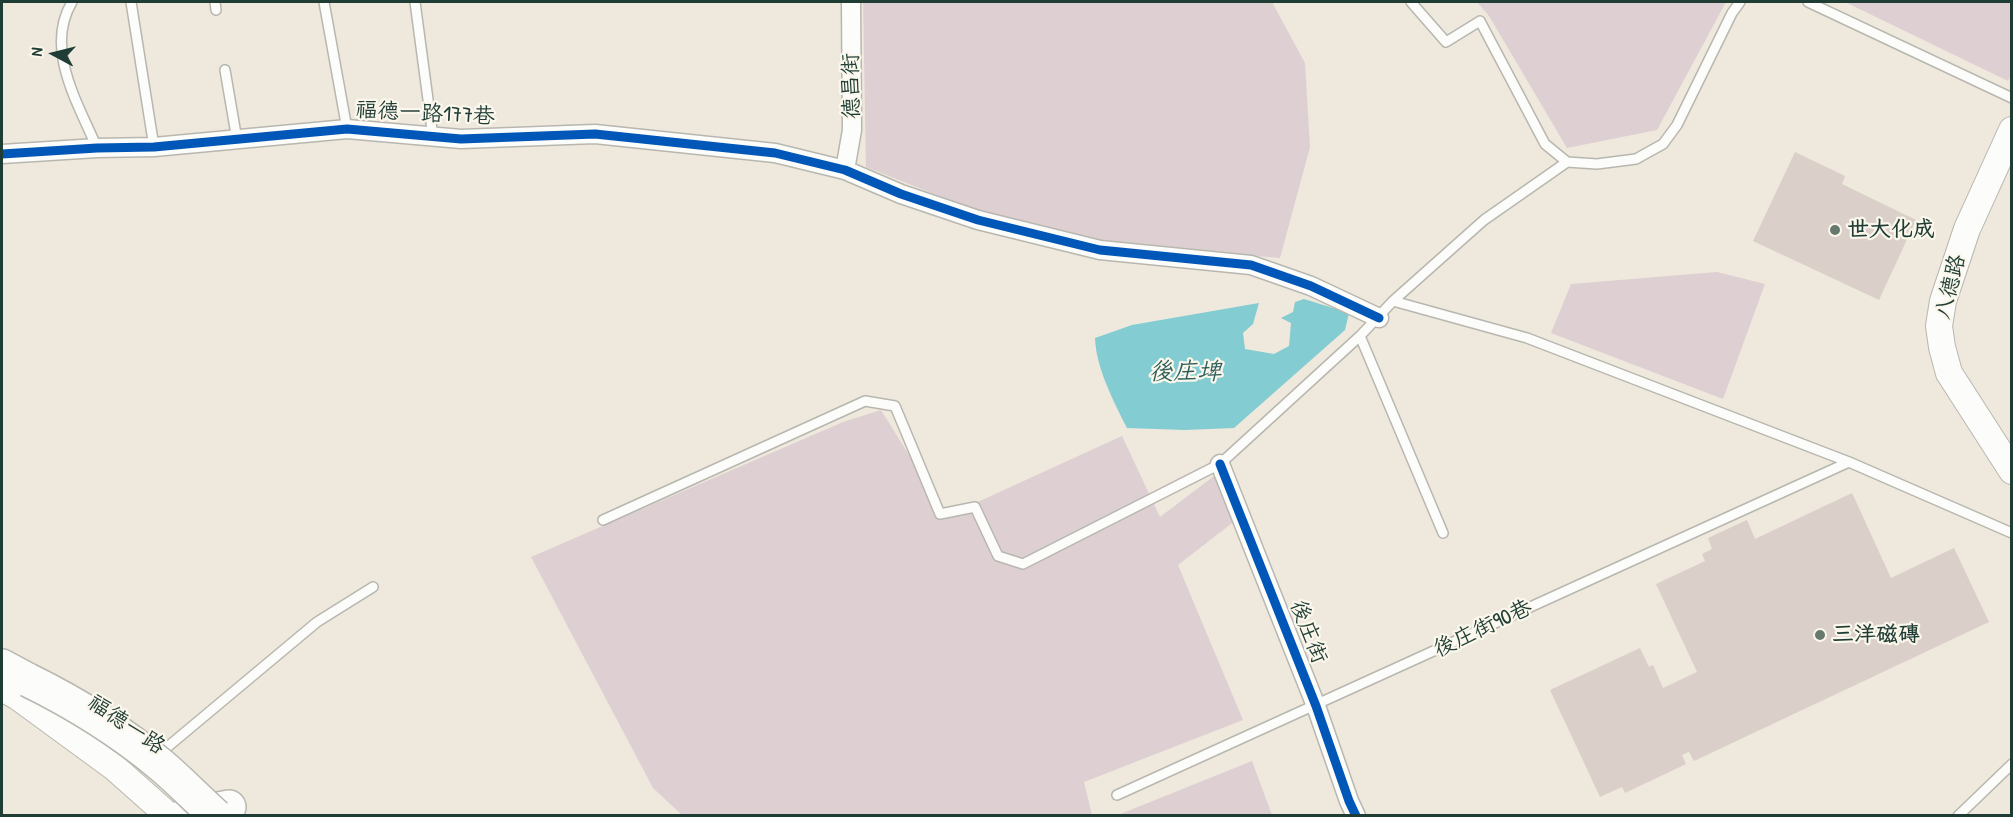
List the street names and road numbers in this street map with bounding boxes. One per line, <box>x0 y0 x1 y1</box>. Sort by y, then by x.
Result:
street label: 德昌街 <box>838 53 866 119</box>
street label: 福德一路177巷 <box>355 97 495 131</box>
street label: 八德路 <box>1930 252 1972 322</box>
street label: 後庄街90巷 <box>1429 595 1537 663</box>
street label: 後庄街 <box>1284 596 1332 668</box>
street label: 福德一路 <box>82 689 170 761</box>

